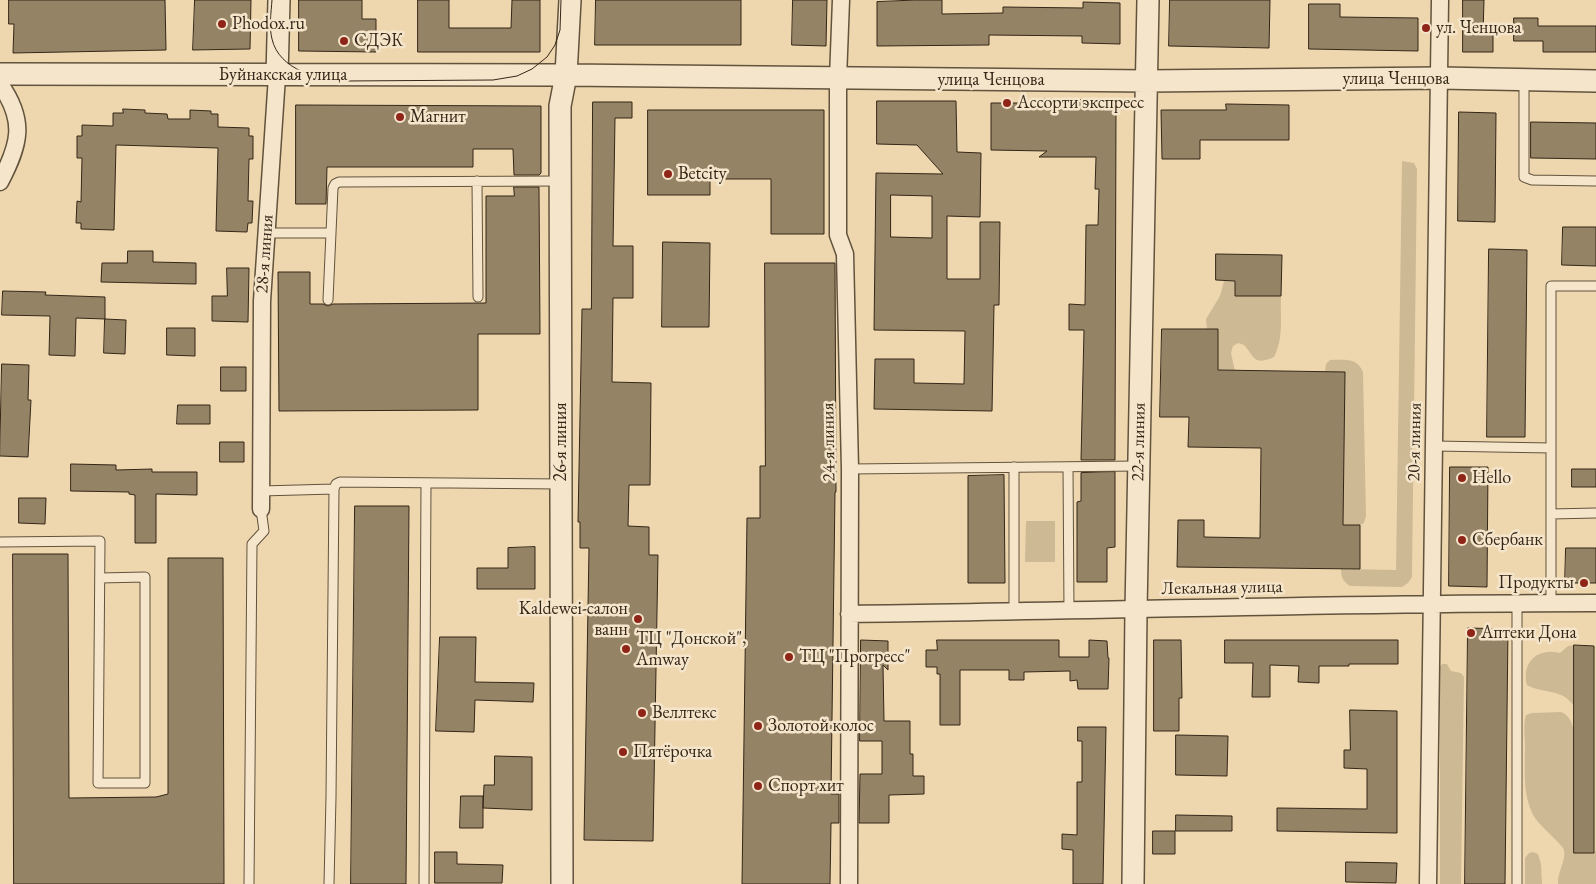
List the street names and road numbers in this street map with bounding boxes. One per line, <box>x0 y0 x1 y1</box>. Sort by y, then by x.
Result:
street label: Буйнакская улица <box>218 64 348 86</box>
street label: улица Ченцова <box>1342 68 1450 90</box>
street label: улица Ченцова <box>937 69 1045 91</box>
street label: 28-я линия <box>251 214 279 294</box>
street label: 24-я линия <box>818 402 840 482</box>
street label: 22-я линия <box>1128 402 1150 482</box>
street label: 20-я линия <box>1404 402 1426 482</box>
street label: 26-я линия <box>550 403 572 481</box>
street label: Лекальная улица <box>1161 576 1283 600</box>

